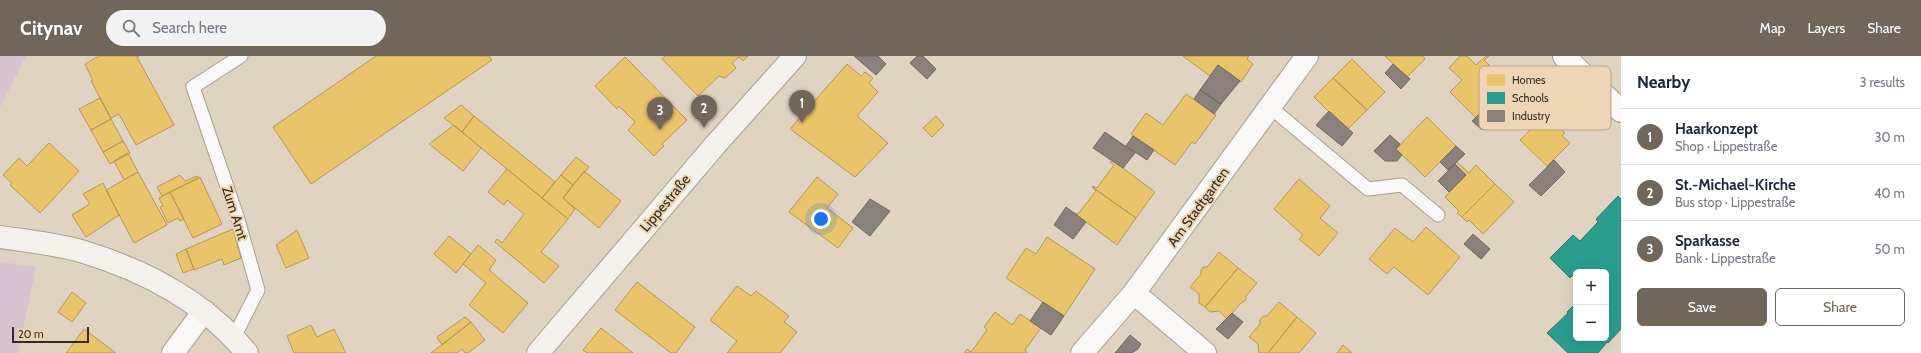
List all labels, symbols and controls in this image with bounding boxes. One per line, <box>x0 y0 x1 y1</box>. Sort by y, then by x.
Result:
search box <box>106 10 386 46</box>
text: Citynav <box>20 17 82 40</box>
icon: search <box>120 17 142 39</box>
text: Search here <box>152 19 227 37</box>
text: Map <box>1760 19 1785 37</box>
text: Layers <box>1807 19 1845 37</box>
text: Share <box>1867 19 1901 37</box>
legend <box>1479 66 1611 130</box>
text: Nearby <box>1637 72 1690 92</box>
text: Homes <box>1512 73 1546 87</box>
text: 3 results <box>1859 74 1905 90</box>
pin: 1 <box>789 90 815 123</box>
text: Schools <box>1512 91 1549 105</box>
pin: 2 <box>691 95 717 128</box>
pin: 3 <box>647 97 673 130</box>
text: Industry <box>1512 109 1550 123</box>
text: Haarkonzept <box>1675 120 1758 138</box>
text: 1 <box>1648 129 1652 145</box>
text: 30 m <box>1875 129 1905 145</box>
text: Shop · Lippestraße <box>1675 138 1777 154</box>
street label: Am Stadtgarten <box>1163 164 1233 250</box>
street label: Lippestraße <box>636 171 694 235</box>
text: St.-Michael-Kirche <box>1675 176 1796 194</box>
street label: Zum Amt <box>218 184 252 242</box>
text: 2 <box>1647 185 1653 201</box>
text: 40 m <box>1874 185 1905 201</box>
text: Bus stop · Lippestraße <box>1675 194 1795 210</box>
your location <box>811 209 831 229</box>
text: Sparkasse <box>1675 232 1740 250</box>
text: 3 <box>1646 241 1654 257</box>
text: 50 m <box>1875 241 1905 257</box>
text: Bank · Lippestraße <box>1675 250 1776 266</box>
map controls <box>1573 269 1609 341</box>
button: + <box>1573 269 1609 305</box>
button: Save <box>1637 288 1767 326</box>
button: Share <box>1775 288 1905 326</box>
button: − <box>1573 305 1609 341</box>
scale bar <box>12 325 89 344</box>
text: 20 m <box>18 327 44 341</box>

